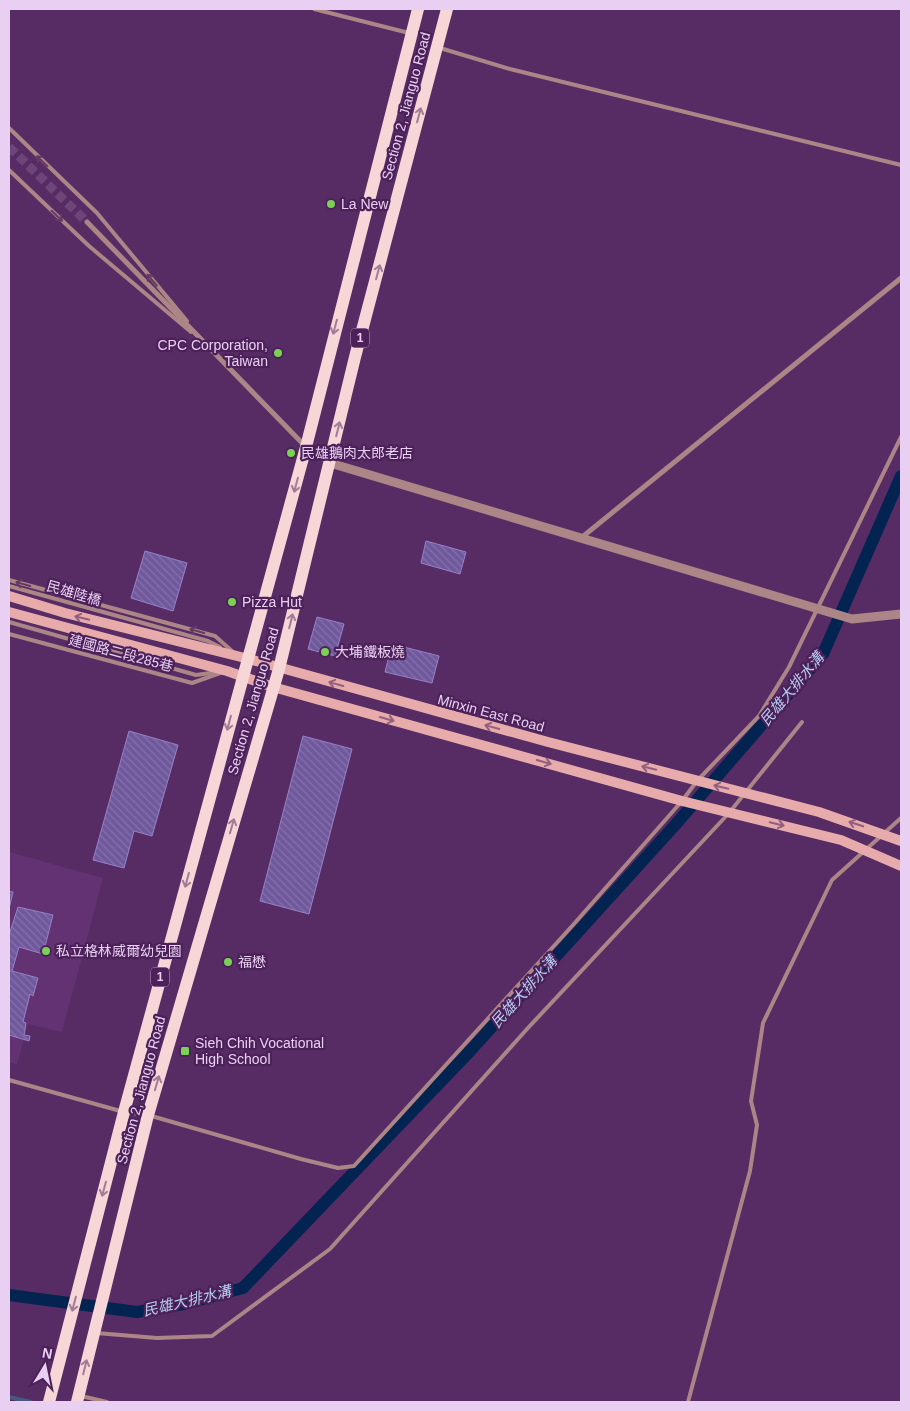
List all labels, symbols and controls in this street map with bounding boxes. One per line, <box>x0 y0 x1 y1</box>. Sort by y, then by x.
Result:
street label: Section 2, Jianguo Road <box>379 30 433 182</box>
one-way arrow <box>415 107 425 123</box>
one-way arrow <box>36 155 49 167</box>
place label: La New <box>341 196 389 212</box>
marker: La New <box>325 198 337 210</box>
one-way arrow <box>50 210 63 222</box>
one-way arrow <box>374 264 383 280</box>
one-way arrow <box>147 274 158 287</box>
one-way arrow <box>330 318 339 334</box>
road number: 1 <box>351 328 369 348</box>
place label: CPC Corporation, Taiwan <box>158 337 268 369</box>
marker: CPC Corporation, Taiwan <box>272 347 284 359</box>
one-way arrow <box>334 422 343 438</box>
place label: 民雄鵝肉太郎老店 <box>301 445 413 461</box>
marker: 民雄鵝肉太郎老店 <box>285 447 297 459</box>
one-way arrow <box>291 476 300 492</box>
one-way arrow <box>16 578 32 588</box>
street label: 民雄陸橋 <box>45 578 103 608</box>
place label: Pizza Hut <box>242 594 302 610</box>
marker: Pizza Hut <box>226 596 238 608</box>
one-way arrow <box>74 612 90 622</box>
one-way arrow <box>287 614 296 630</box>
street label: Section 2, Jianguo Road <box>224 625 282 777</box>
one-way arrow <box>189 626 205 636</box>
street label: 建國路二段285巷 <box>67 631 175 675</box>
place label: 大埔鐵板燒 <box>335 644 405 660</box>
marker: 大埔鐵板燒 <box>319 646 331 658</box>
water label: 民雄大排水溝 <box>756 647 828 729</box>
one-way arrow <box>328 679 344 688</box>
street label: Minxin East Road <box>436 691 546 735</box>
one-way arrow <box>224 714 233 730</box>
one-way arrow <box>379 714 395 724</box>
one-way arrow <box>485 722 501 731</box>
one-way arrow <box>535 758 551 768</box>
one-way arrow <box>642 763 658 773</box>
one-way arrow <box>714 782 730 791</box>
one-way arrow <box>228 818 238 834</box>
one-way arrow <box>848 819 864 828</box>
one-way arrow <box>768 820 784 829</box>
one-way arrow <box>182 871 191 887</box>
place label: 私立格林威爾幼兒園 <box>56 943 182 959</box>
marker: 私立格林威爾幼兒園 <box>40 945 52 957</box>
water label: 民雄大排水溝 <box>487 951 561 1031</box>
place label: 福懋 <box>238 954 266 970</box>
marker: 福懋 <box>222 956 234 968</box>
road number: 1 <box>151 968 169 986</box>
street label: Section 2, Jianguo Road <box>114 1014 168 1166</box>
place label: Sieh Chih Vocational High School <box>195 1035 324 1067</box>
marker: Sieh Chih Vocational High School <box>179 1045 191 1057</box>
one-way arrow <box>153 1075 163 1091</box>
one-way arrow <box>99 1180 108 1196</box>
water label: 民雄大排水溝 <box>141 1282 235 1319</box>
one-way arrow <box>69 1296 78 1312</box>
north arrow <box>20 1341 70 1391</box>
text: N <box>41 1344 54 1362</box>
one-way arrow <box>81 1359 90 1375</box>

